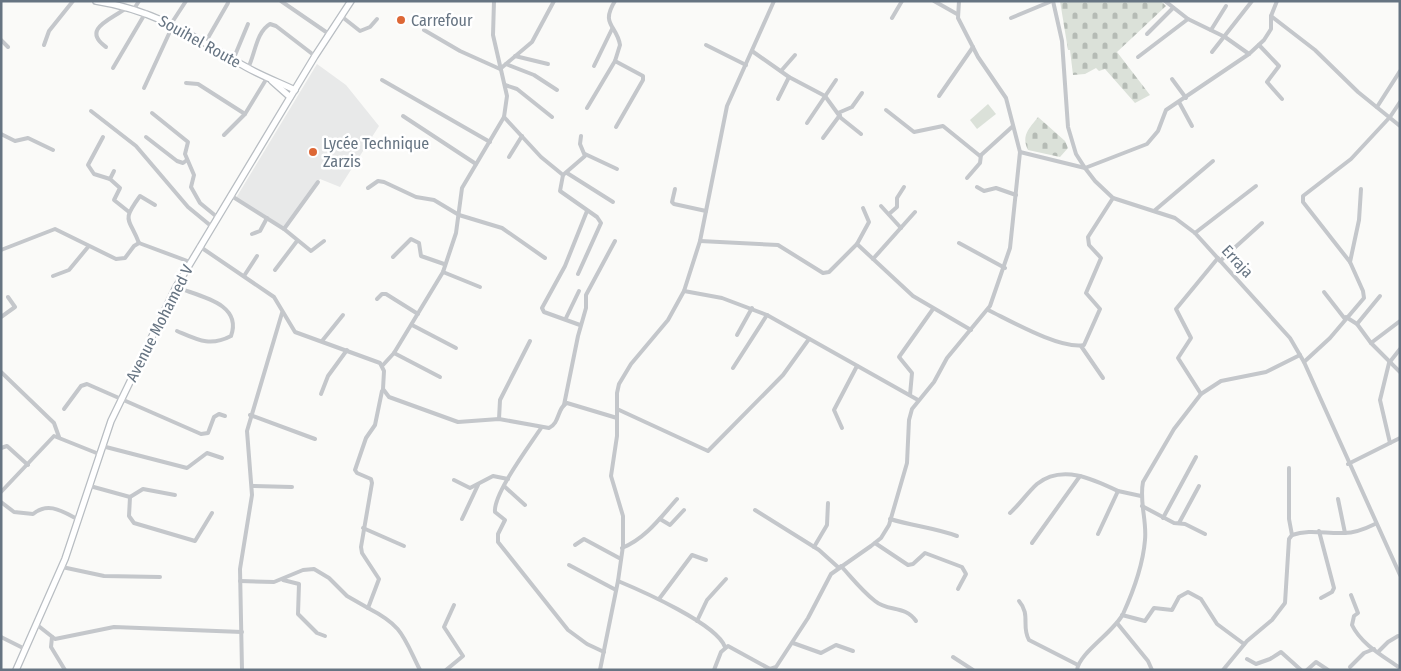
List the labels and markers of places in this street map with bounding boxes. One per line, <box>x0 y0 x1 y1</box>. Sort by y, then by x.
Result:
place label: Carrefour <box>411 11 473 30</box>
marker: Carrefour <box>395 14 407 26</box>
place label: Lycée Technique Zarzis <box>323 134 429 171</box>
marker: Lycée Technique Zarzis <box>307 146 319 158</box>

